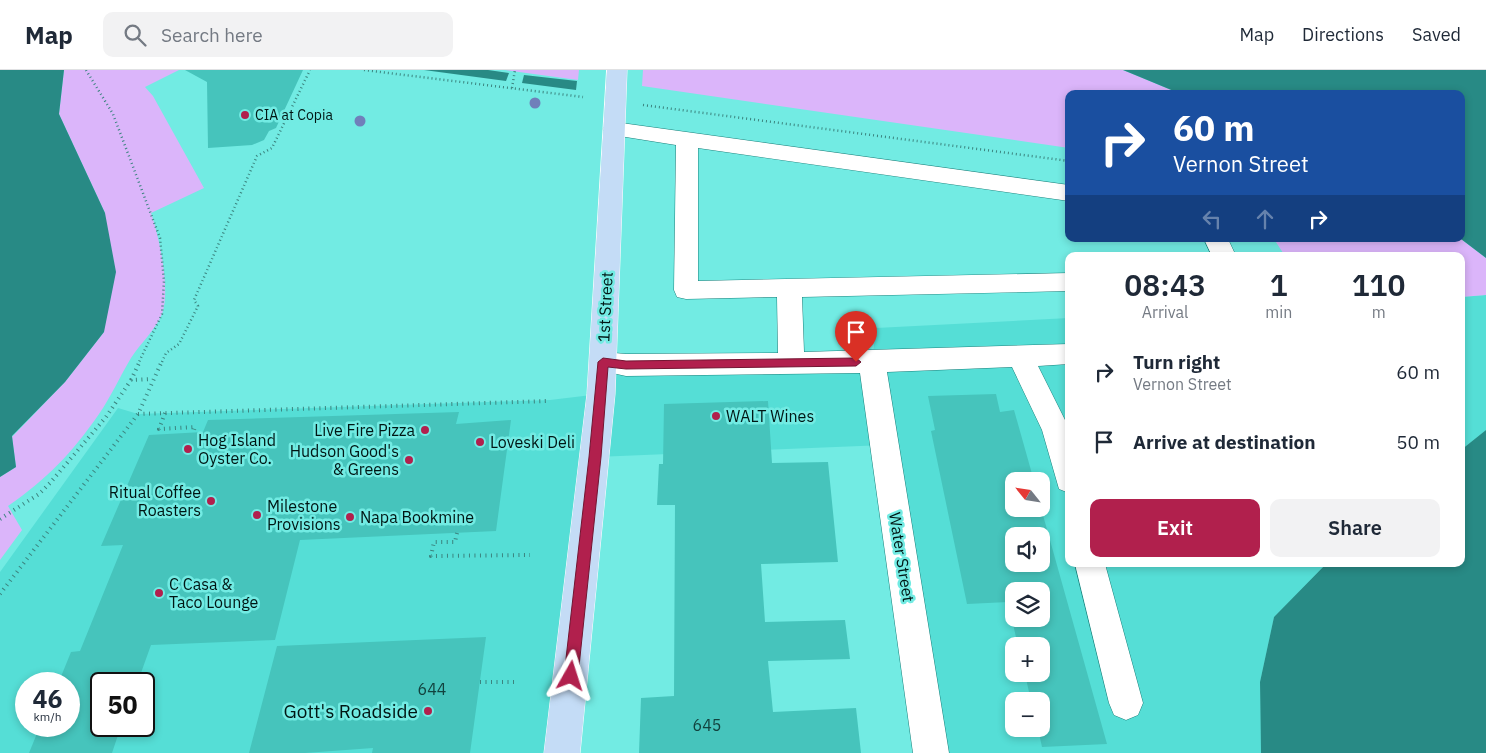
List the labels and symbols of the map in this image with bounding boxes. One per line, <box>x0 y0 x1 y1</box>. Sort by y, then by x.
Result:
place label: CIA at Copia <box>255 106 333 124</box>
marker: CIA at Copia <box>239 109 251 121</box>
street label: 1st Street <box>593 271 617 343</box>
pin <box>835 311 877 362</box>
place label: WALT Wines <box>726 406 814 426</box>
marker: WALT Wines <box>710 410 722 422</box>
place label: Live Fire Pizza <box>314 420 415 440</box>
marker: Live Fire Pizza <box>419 424 431 436</box>
place label: Hog Island Oyster Co. <box>198 430 276 468</box>
place label: Loveski Deli <box>490 432 575 452</box>
marker: Loveski Deli <box>474 436 486 448</box>
place label: Hudson Good's & Greens <box>290 441 399 479</box>
marker: Hog Island Oyster Co. <box>182 443 194 455</box>
marker: Hudson Good's & Greens <box>403 454 415 466</box>
north arrow <box>1005 472 1050 518</box>
place label: Ritual Coffee Roasters <box>109 482 201 520</box>
marker: Ritual Coffee Roasters <box>205 495 217 507</box>
place label: Milestone Provisions <box>267 496 341 534</box>
place label: Napa Bookmine <box>360 507 474 527</box>
marker: Milestone Provisions <box>251 509 263 521</box>
marker: Napa Bookmine <box>344 511 356 523</box>
street label: Water Street <box>885 511 919 603</box>
place label: C Casa & Taco Lounge <box>169 574 259 612</box>
marker: C Casa & Taco Lounge <box>153 587 165 599</box>
position arrow <box>544 649 596 701</box>
speed limit sign: 50 <box>90 672 155 737</box>
house number: 644 <box>418 679 446 699</box>
place label: Gott's Roadside <box>284 699 418 723</box>
marker: Gott's Roadside <box>422 705 434 717</box>
house number: 645 <box>693 715 721 735</box>

